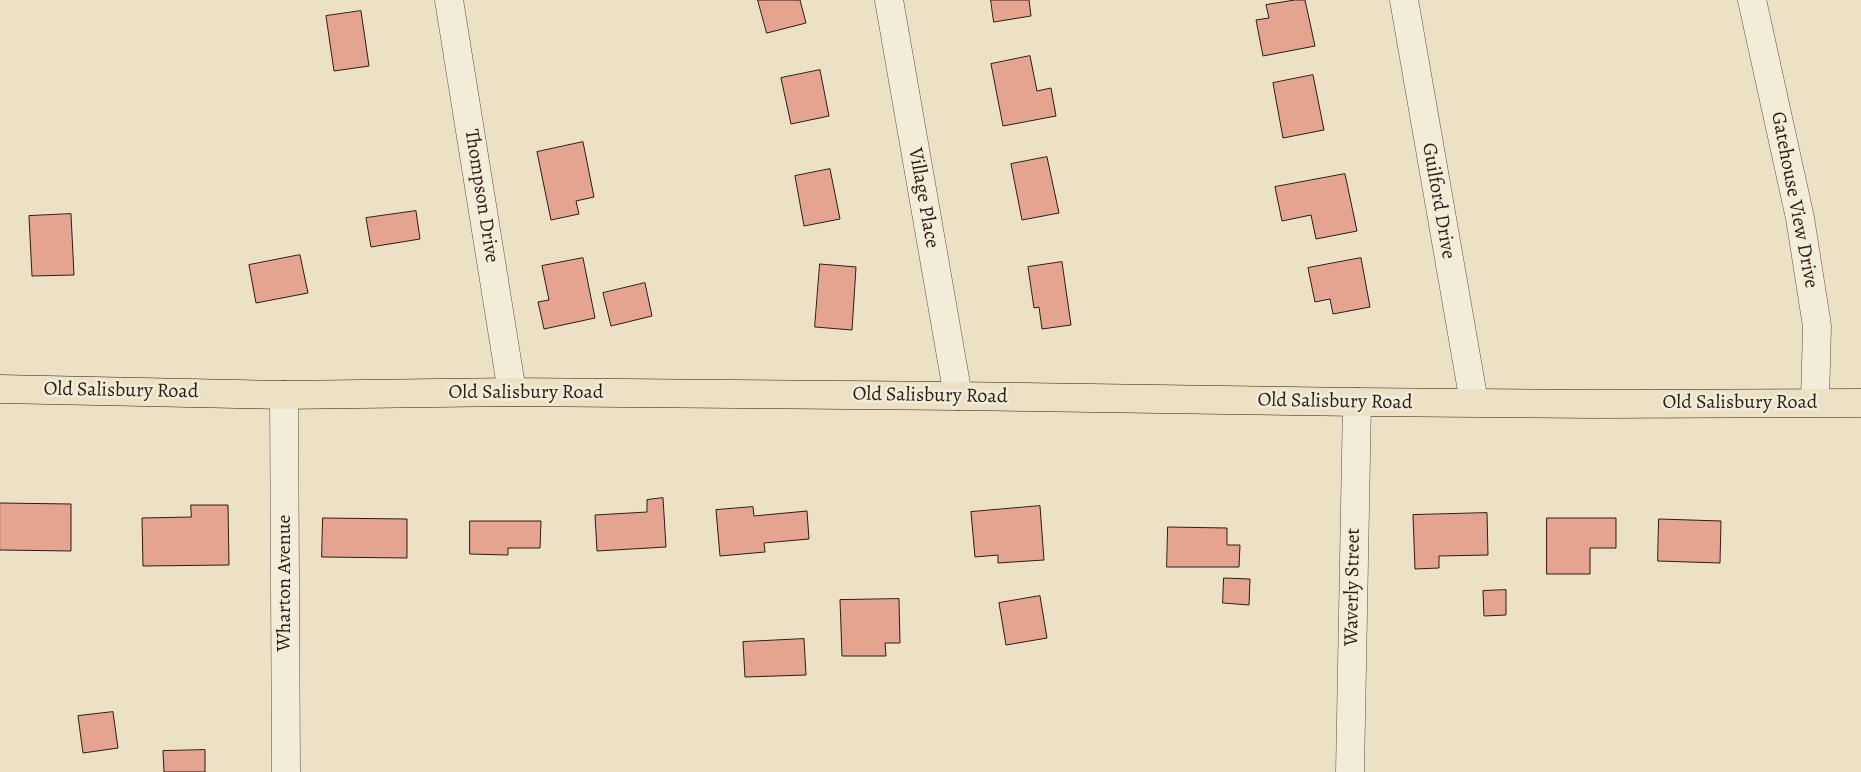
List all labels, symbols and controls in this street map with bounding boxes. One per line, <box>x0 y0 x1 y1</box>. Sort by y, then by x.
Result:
street label: Gatehouse View Drive <box>1765 110 1823 290</box>
street label: Thompson Drive <box>459 128 503 264</box>
street label: Guilford Drive <box>1416 141 1460 261</box>
street label: Village Place <box>902 146 944 250</box>
street label: Old Salisbury Road <box>43 378 199 404</box>
street label: Old Salisbury Road <box>449 381 603 405</box>
street label: Old Salisbury Road <box>852 383 1008 409</box>
street label: Old Salisbury Road <box>1257 389 1413 415</box>
street label: Old Salisbury Road <box>1663 391 1817 415</box>
street label: Wharton Avenue <box>273 514 297 652</box>
street label: Waverly Street <box>1340 528 1366 646</box>

